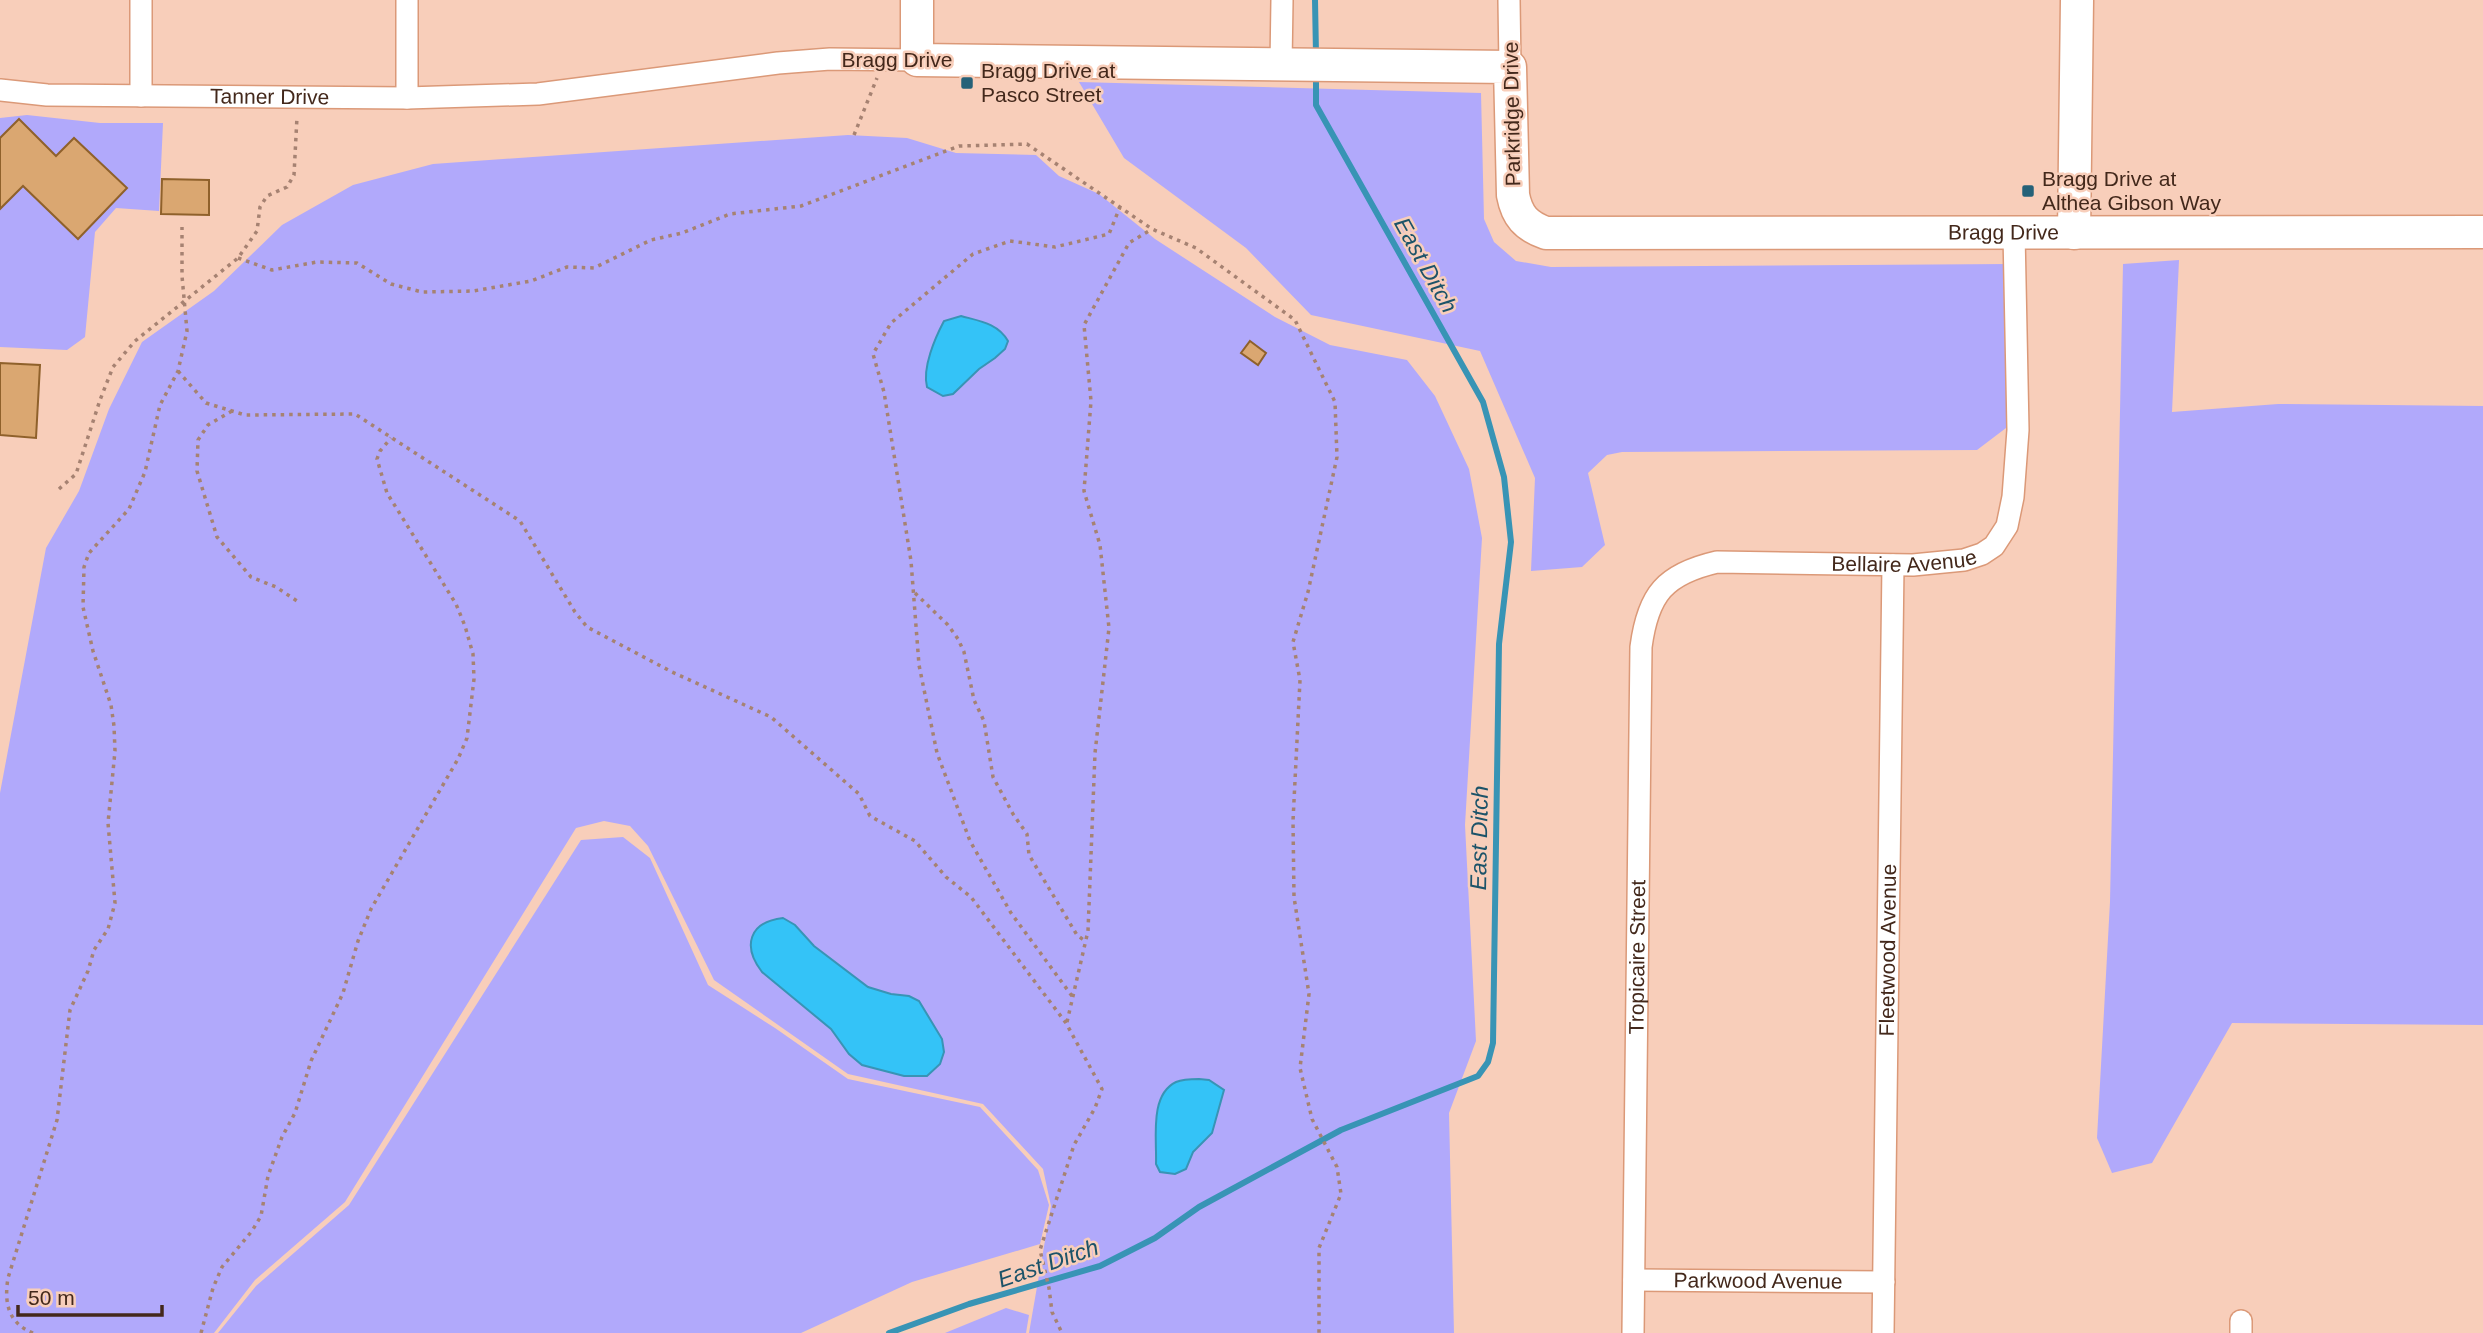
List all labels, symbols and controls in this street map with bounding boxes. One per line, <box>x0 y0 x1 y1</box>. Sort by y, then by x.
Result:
street label: Parkridge Drive <box>1499 41 1524 187</box>
street label: Bragg Drive <box>842 48 952 71</box>
place label: Bragg Drive at Pasco Street <box>981 59 1115 106</box>
marker: Bragg Drive at Pasco Street <box>959 75 975 91</box>
street label: Tanner Drive <box>210 84 329 108</box>
place label: Bragg Drive at Althea Gibson Way <box>2042 167 2221 214</box>
marker: Bragg Drive at Althea Gibson Way <box>2020 183 2036 199</box>
water label: East Ditch <box>1389 213 1463 317</box>
street label: Bragg Drive <box>1948 220 2059 244</box>
street label: Bellaire Avenue <box>1831 545 1980 577</box>
water label: East Ditch <box>1465 785 1493 891</box>
street label: Fleetwood Avenue <box>1875 864 1900 1036</box>
street label: Tropicaire Street <box>1624 879 1649 1034</box>
water label: East Ditch <box>994 1234 1102 1292</box>
street label: Parkwood Avenue <box>1673 1268 1843 1293</box>
scale bar <box>18 1274 161 1318</box>
text: 50 m <box>28 1286 75 1309</box>

